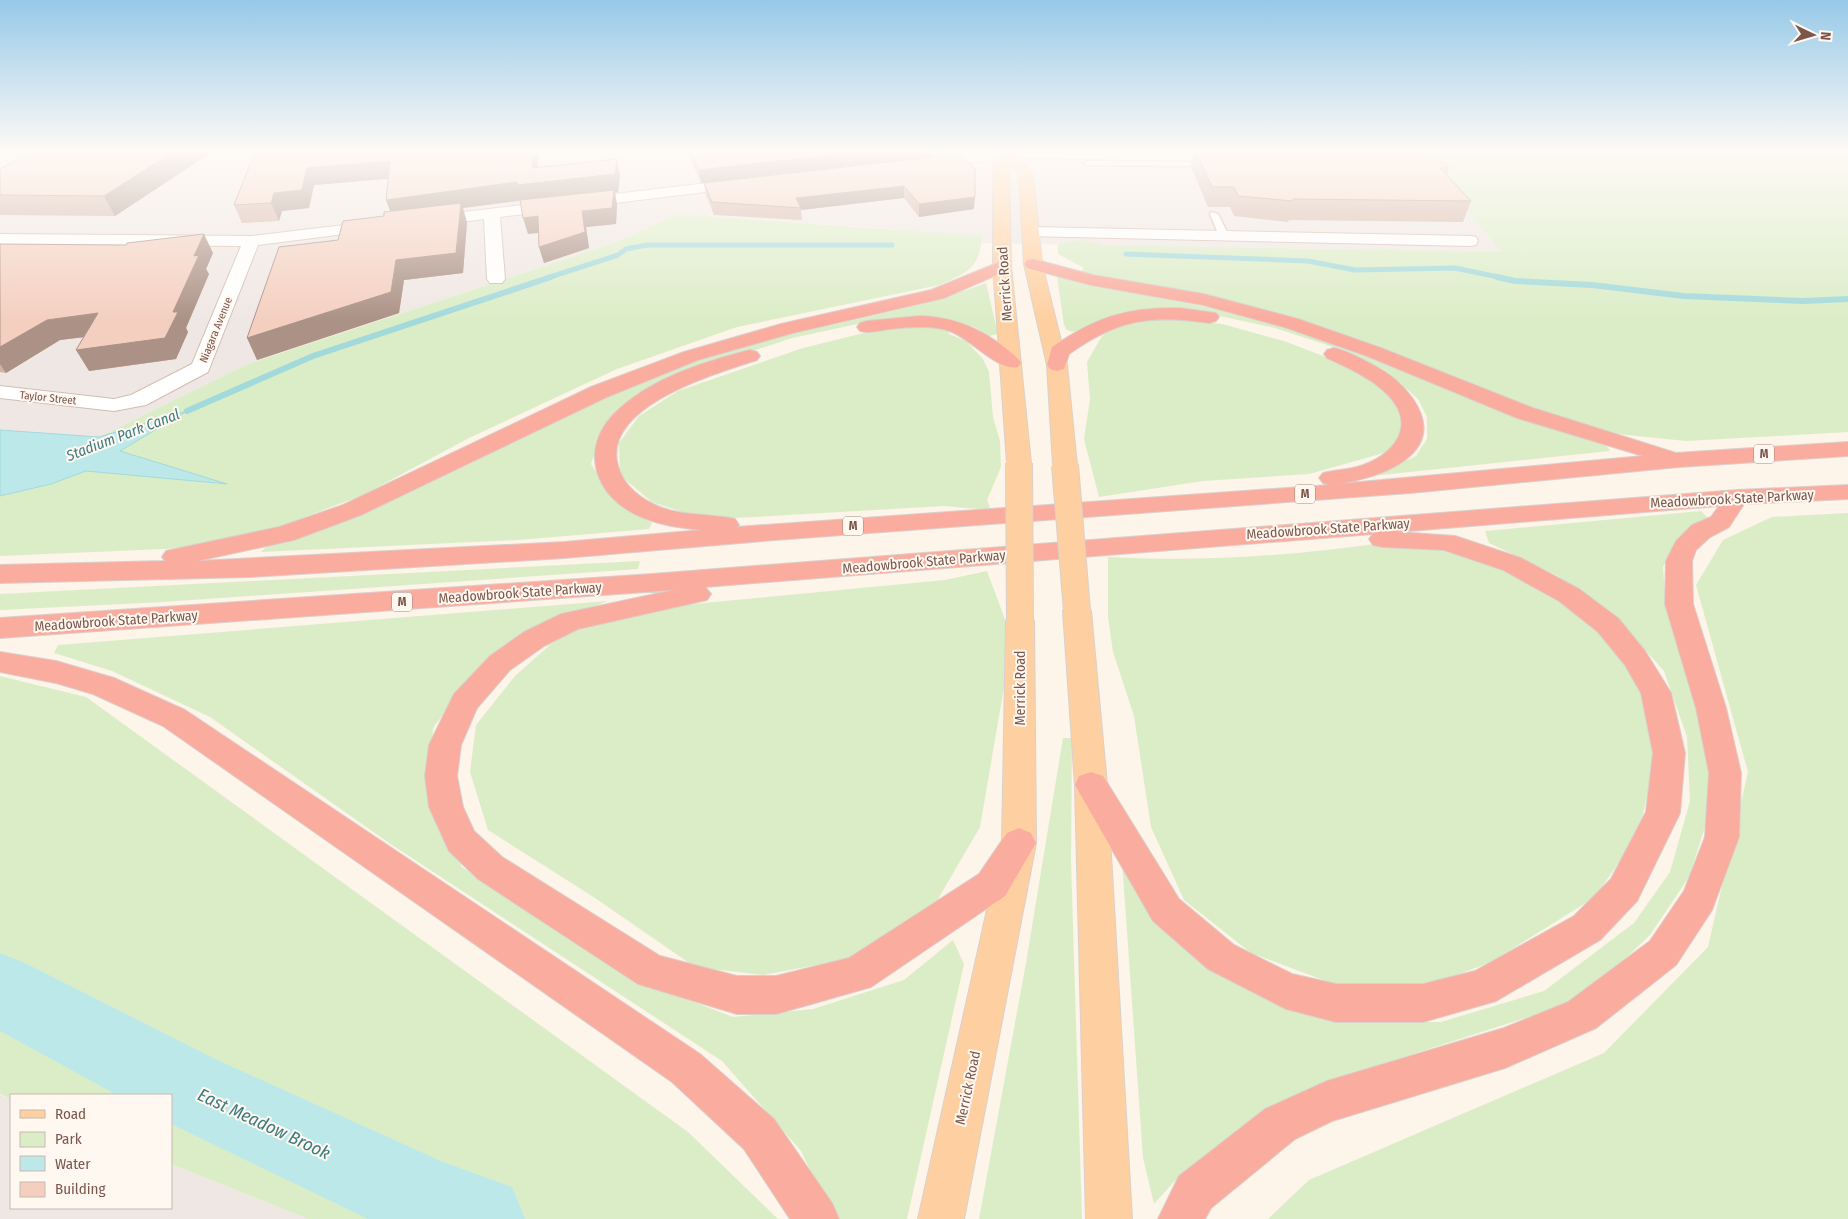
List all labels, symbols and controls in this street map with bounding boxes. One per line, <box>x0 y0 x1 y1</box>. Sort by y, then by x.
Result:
north arrow <box>1788 10 1838 60</box>
text: N <box>1817 31 1834 41</box>
street label: Merrick Road <box>994 246 1016 322</box>
street label: Niagara Avenue <box>197 295 235 365</box>
street label: Taylor Street <box>19 389 77 407</box>
water label: Stadium Park Canal <box>63 405 182 465</box>
road number: M <box>1754 444 1774 464</box>
road number: M <box>1295 484 1315 504</box>
street label: Meadowbrook State Parkway <box>1650 486 1815 512</box>
street label: Meadowbrook State Parkway <box>1246 515 1411 543</box>
road number: M <box>843 516 863 536</box>
street label: Meadowbrook State Parkway <box>842 546 1007 578</box>
street label: Meadowbrook State Parkway <box>438 579 603 607</box>
road number: M <box>392 592 412 612</box>
street label: Meadowbrook State Parkway <box>34 607 199 635</box>
street label: Merrick Road <box>1012 651 1029 726</box>
street label: Merrick Road <box>952 1050 984 1126</box>
water label: East Meadow Brook <box>194 1084 334 1164</box>
legend <box>10 1094 172 1209</box>
text: Road <box>55 1105 86 1123</box>
text: Park <box>55 1130 82 1148</box>
text: Water <box>55 1155 91 1173</box>
text: Building <box>55 1180 106 1198</box>

